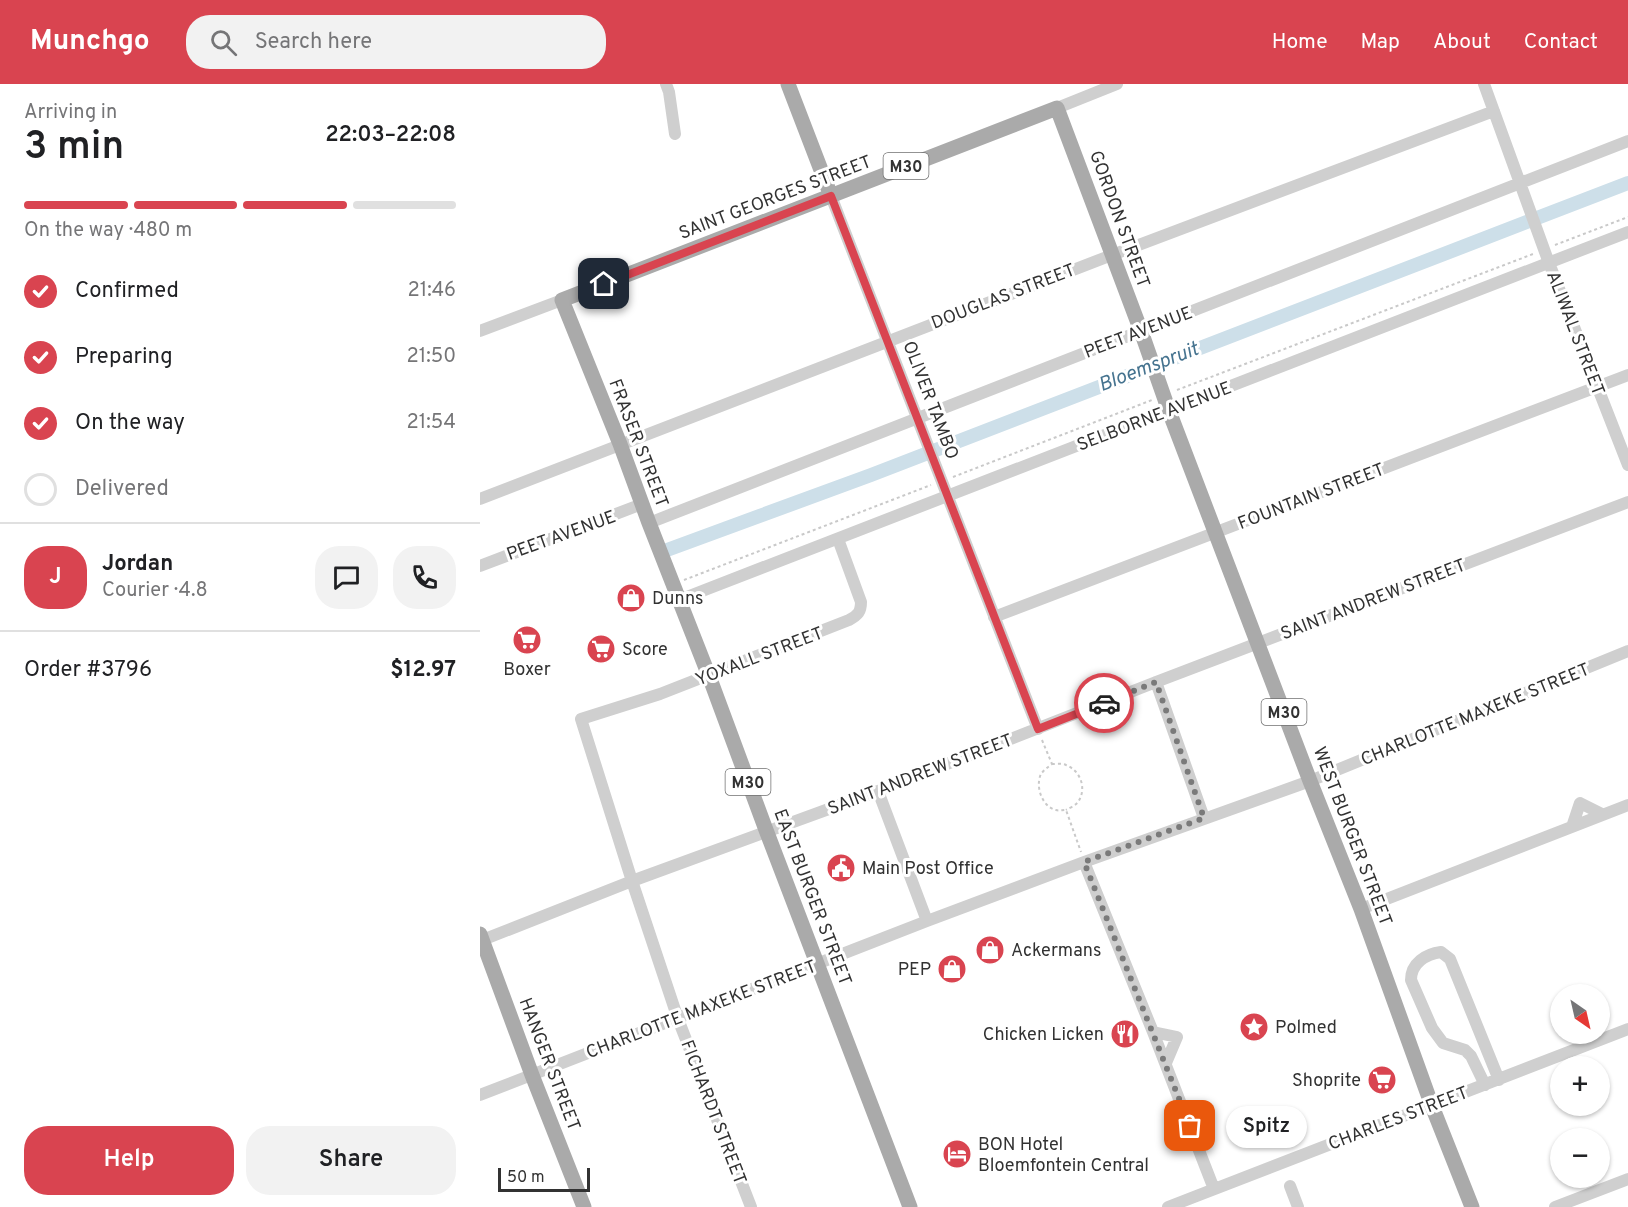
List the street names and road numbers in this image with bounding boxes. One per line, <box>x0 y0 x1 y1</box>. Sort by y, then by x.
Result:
street label: GORDON STREET <box>1083 148 1154 291</box>
street label: SAINT GEORGES STREET <box>676 151 875 246</box>
road number: M30 <box>884 153 928 179</box>
street label: DOUGLAS STREET <box>928 259 1079 335</box>
street label: ALIWAL STREET <box>1540 268 1609 399</box>
street label: PEET AVENUE <box>1081 302 1196 365</box>
street label: OLIVER TAMBO <box>896 338 963 463</box>
street label: FRASER STREET <box>603 376 673 511</box>
street label: SELBORNE AVENUE <box>1074 377 1235 457</box>
street label: FOUNTAIN STREET <box>1235 459 1388 536</box>
street label: PEET AVENUE <box>504 506 619 567</box>
street label: SAINT ANDREW STREET <box>1278 555 1469 646</box>
street label: YOXALL STREET <box>692 622 827 692</box>
street label: CHARLOTTE MAXEKE STREET <box>1358 659 1593 772</box>
road number: M30 <box>1262 699 1306 725</box>
street label: SAINT ANDREW STREET <box>825 730 1016 821</box>
street label: WEST BURGER STREET <box>1307 744 1396 929</box>
road number: M30 <box>726 769 770 795</box>
street label: EAST BURGER STREET <box>767 806 856 989</box>
street label: CHARLOTTE MAXEKE STREET <box>583 956 820 1065</box>
street label: HANGER STREET <box>513 995 585 1134</box>
street label: FICHARDT STREET <box>674 1037 751 1188</box>
street label: CHARLES STREET <box>1325 1082 1472 1157</box>

